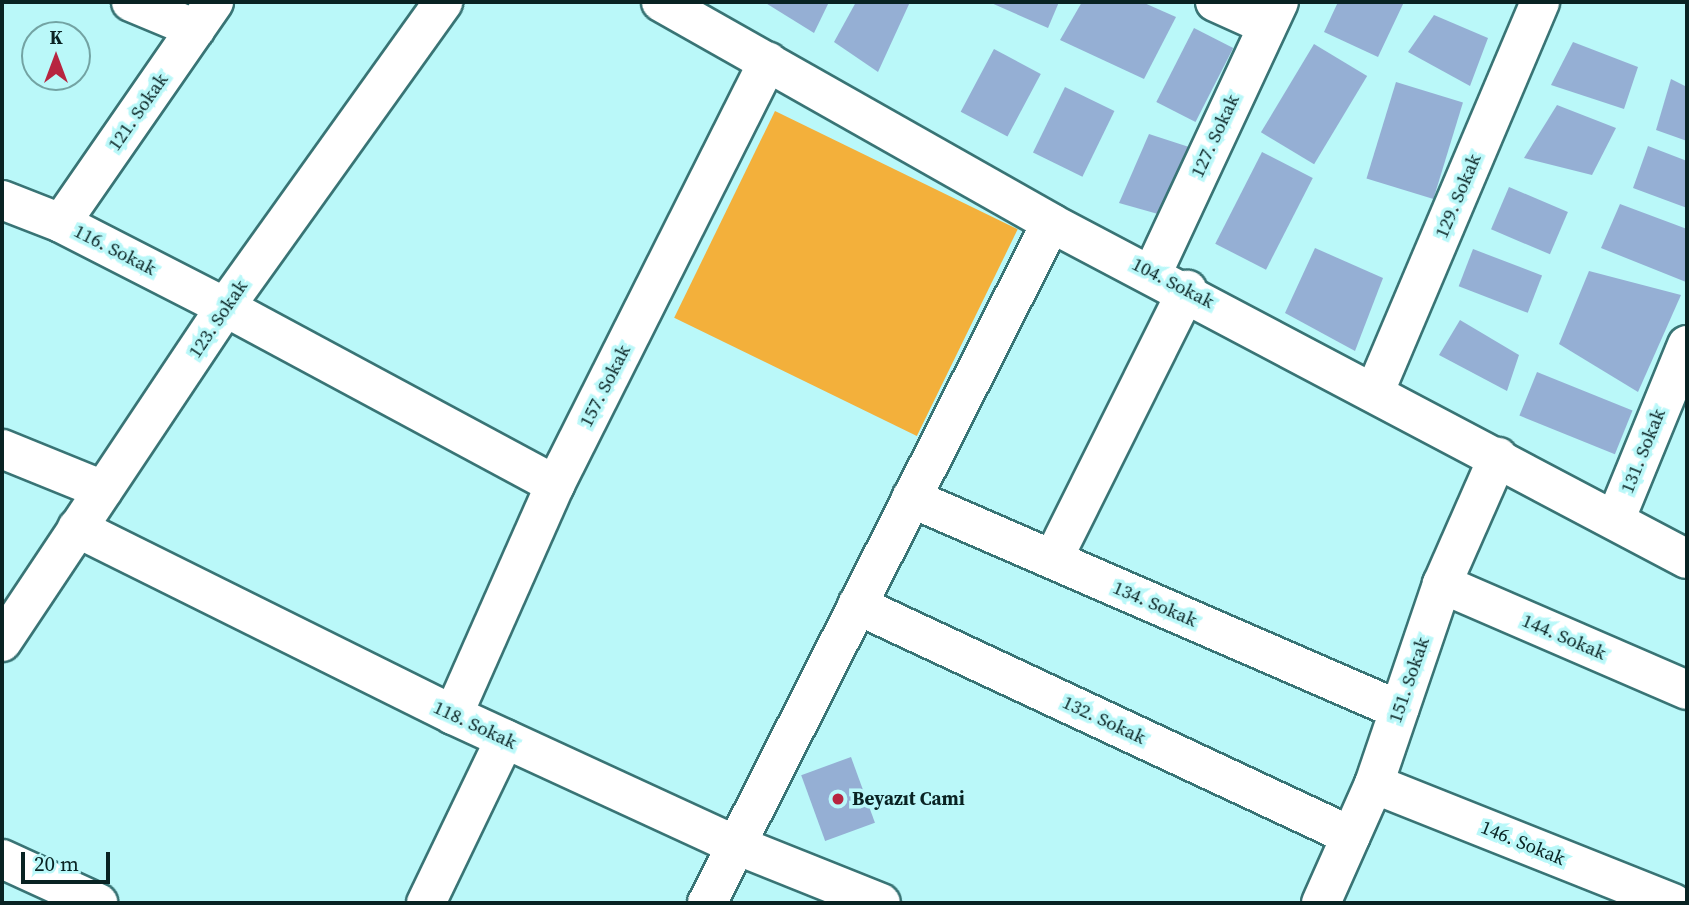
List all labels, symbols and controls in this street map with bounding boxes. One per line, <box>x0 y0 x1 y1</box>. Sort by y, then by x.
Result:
north arrow <box>21 21 91 91</box>
text: K <box>49 24 63 50</box>
street label: 121. Sokak <box>103 69 173 155</box>
street label: 127. Sokak <box>1186 91 1244 181</box>
street label: 129. Sokak <box>1430 151 1486 241</box>
street label: 116. Sokak <box>70 220 160 280</box>
street label: 104. Sokak <box>1128 253 1218 313</box>
street label: 123. Sokak <box>184 276 252 362</box>
street label: 157. Sokak <box>575 341 635 431</box>
street label: 131. Sokak <box>1616 405 1670 497</box>
street label: 134. Sokak <box>1110 576 1200 632</box>
street label: 144. Sokak <box>1519 609 1609 665</box>
street label: 151. Sokak <box>1384 634 1434 726</box>
street label: 132. Sokak <box>1059 691 1149 749</box>
street label: 118. Sokak <box>430 696 520 754</box>
place label: Beyazıt Cami <box>852 788 965 810</box>
marker: Beyazıt Cami <box>830 791 846 807</box>
street label: 146. Sokak <box>1477 816 1569 870</box>
scale bar <box>24 838 114 882</box>
text: 20 m <box>34 849 79 878</box>

